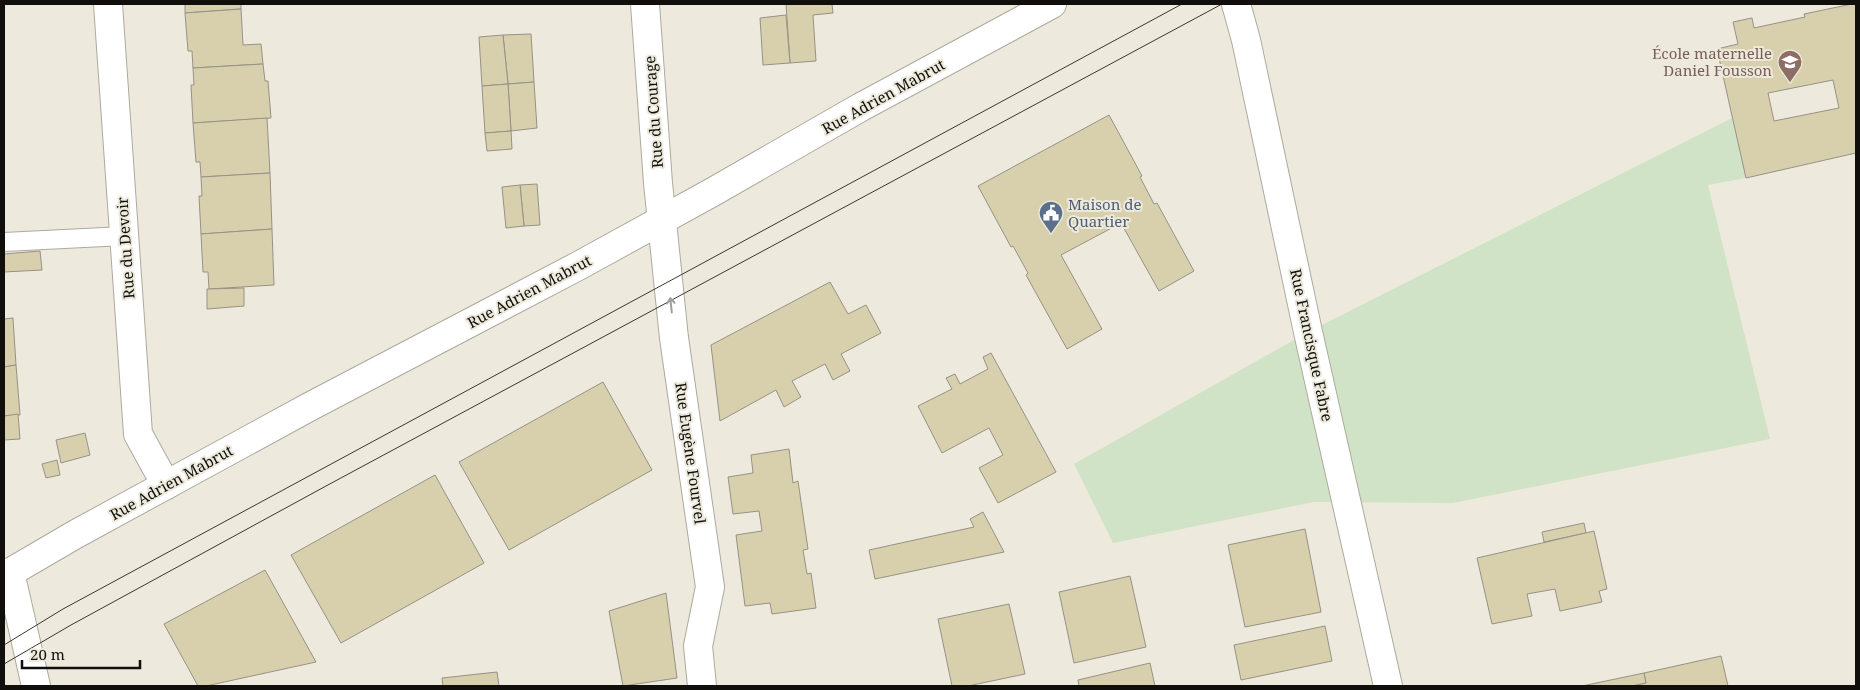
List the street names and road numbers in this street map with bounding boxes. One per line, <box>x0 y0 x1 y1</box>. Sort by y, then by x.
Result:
street label: Rue Adrien Mabrut <box>818 54 948 138</box>
street label: Rue du Courage <box>639 55 667 169</box>
street label: Rue du Devoir <box>111 196 139 300</box>
street label: Rue Adrien Mabrut <box>463 250 595 332</box>
street label: Rue Francisque Fabre <box>1286 267 1338 423</box>
street label: Rue Eugène Fourvel <box>671 381 711 525</box>
street label: Rue Adrien Mabrut <box>106 440 236 524</box>

